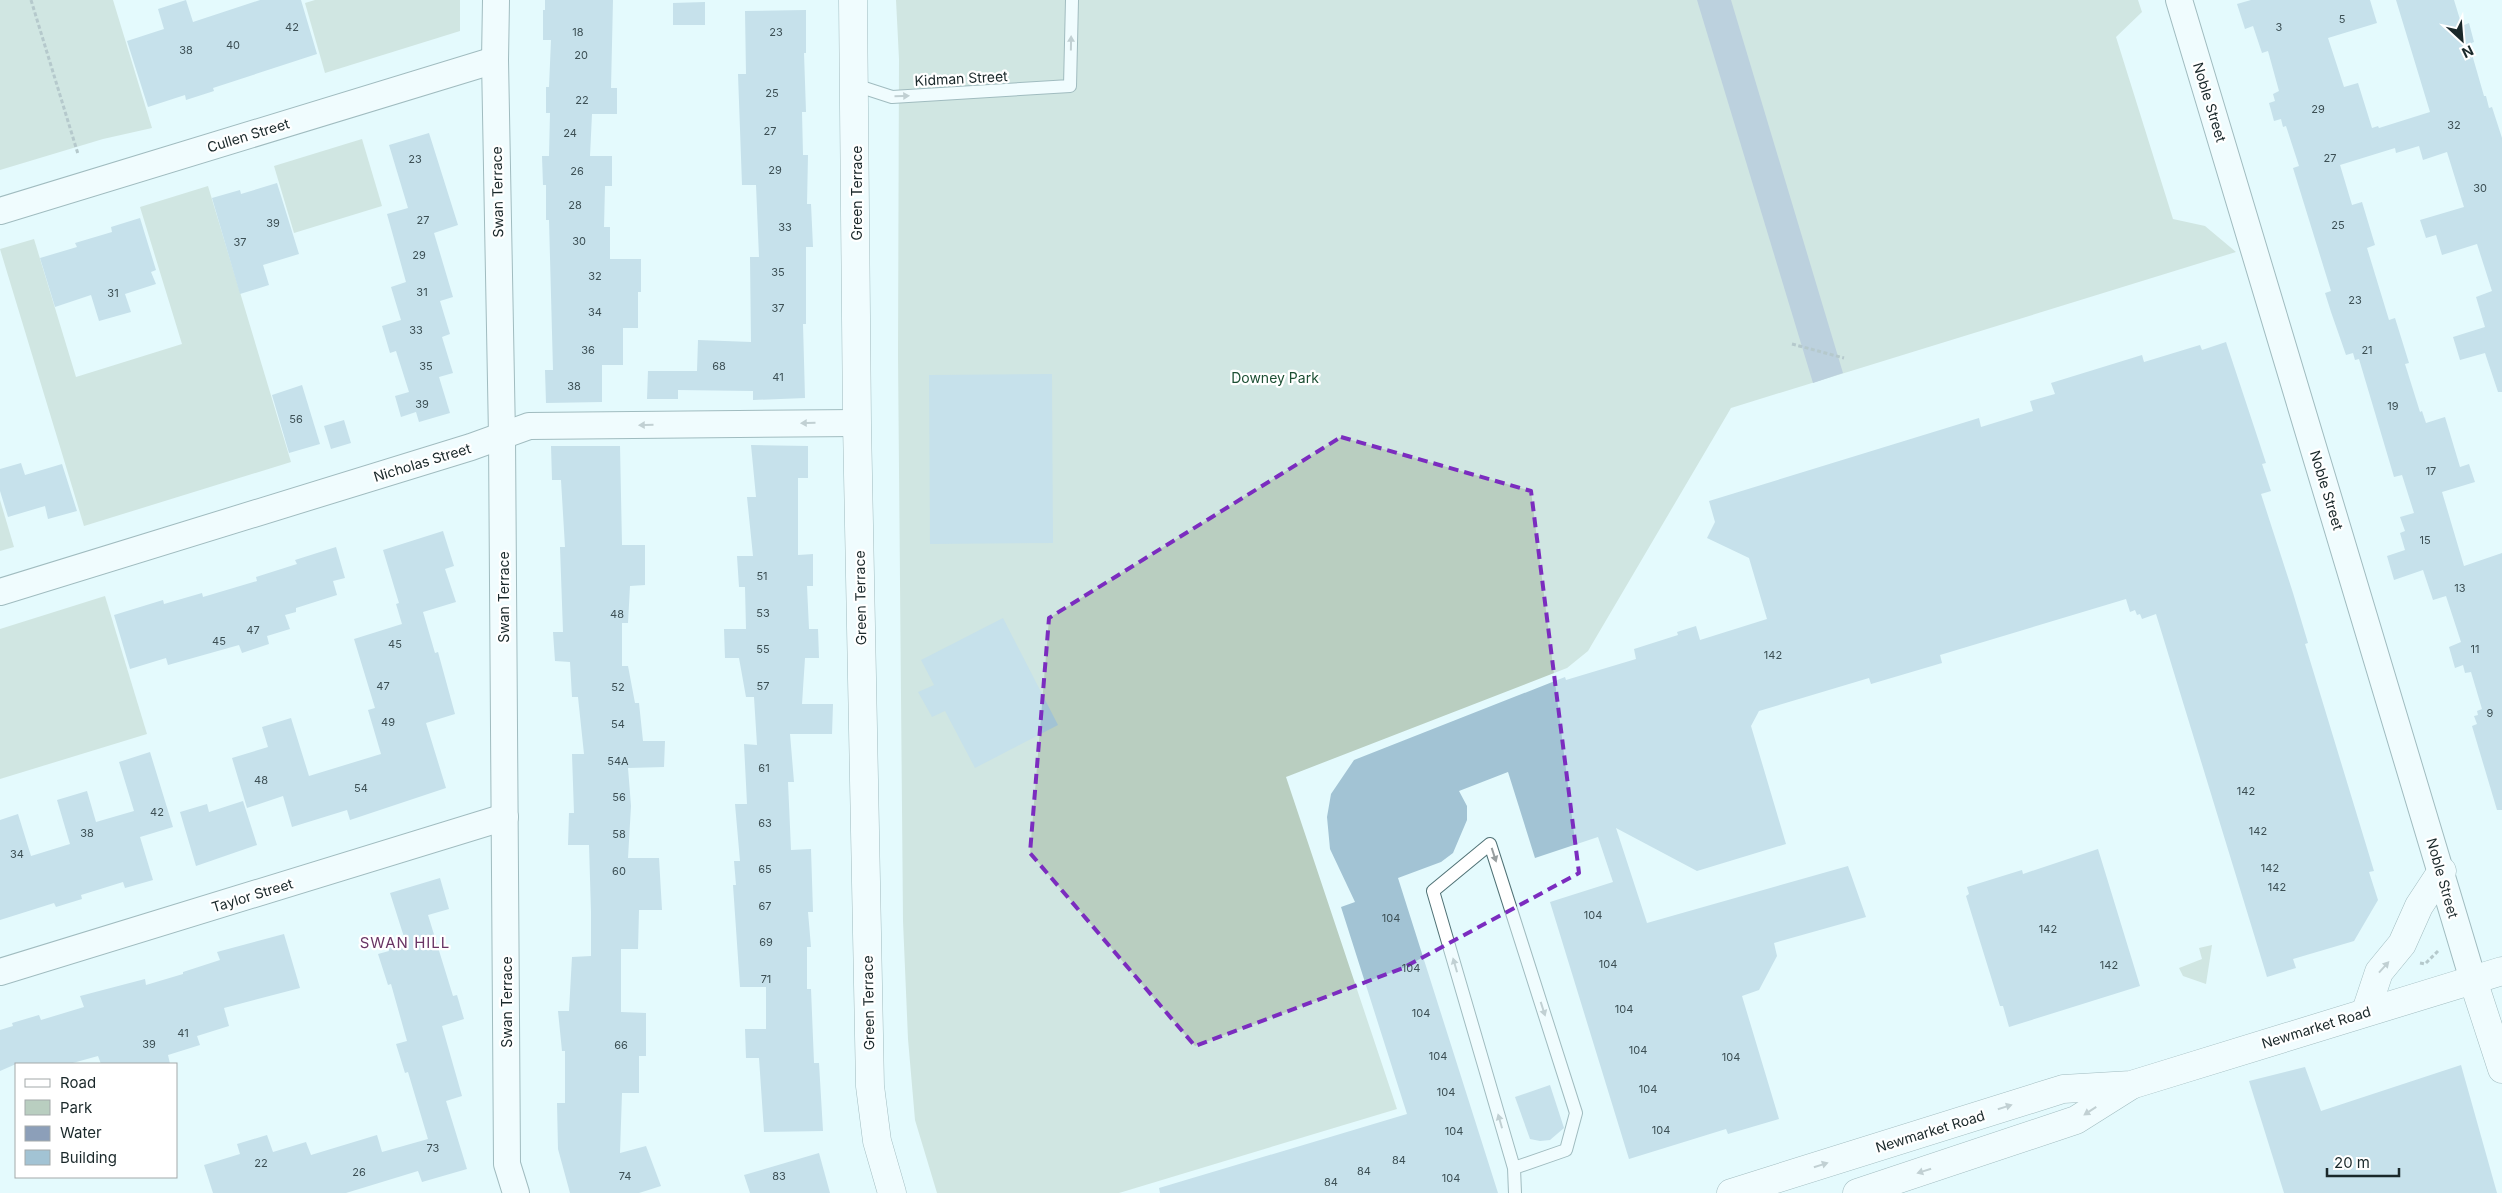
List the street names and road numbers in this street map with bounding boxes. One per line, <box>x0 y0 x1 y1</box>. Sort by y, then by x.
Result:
street label: Noble Street <box>2190 60 2230 144</box>
street label: Kidman Street <box>914 67 1009 89</box>
street label: Cullen Street <box>205 114 292 156</box>
street label: Swan Terrace <box>488 146 506 238</box>
street label: Green Terrace <box>848 146 865 240</box>
street label: Nicholas Street <box>371 439 473 485</box>
street label: Noble Street <box>2307 448 2347 532</box>
street label: Green Terrace <box>851 550 869 646</box>
street label: Swan Terrace <box>495 551 512 643</box>
street label: Noble Street <box>2423 836 2463 920</box>
street label: Taylor Street <box>209 874 295 915</box>
street label: Green Terrace <box>859 955 877 1051</box>
street label: Swan Terrace <box>498 956 515 1048</box>
street label: Newmarket Road <box>2259 1002 2373 1052</box>
street label: Newmarket Road <box>1873 1106 1987 1156</box>

